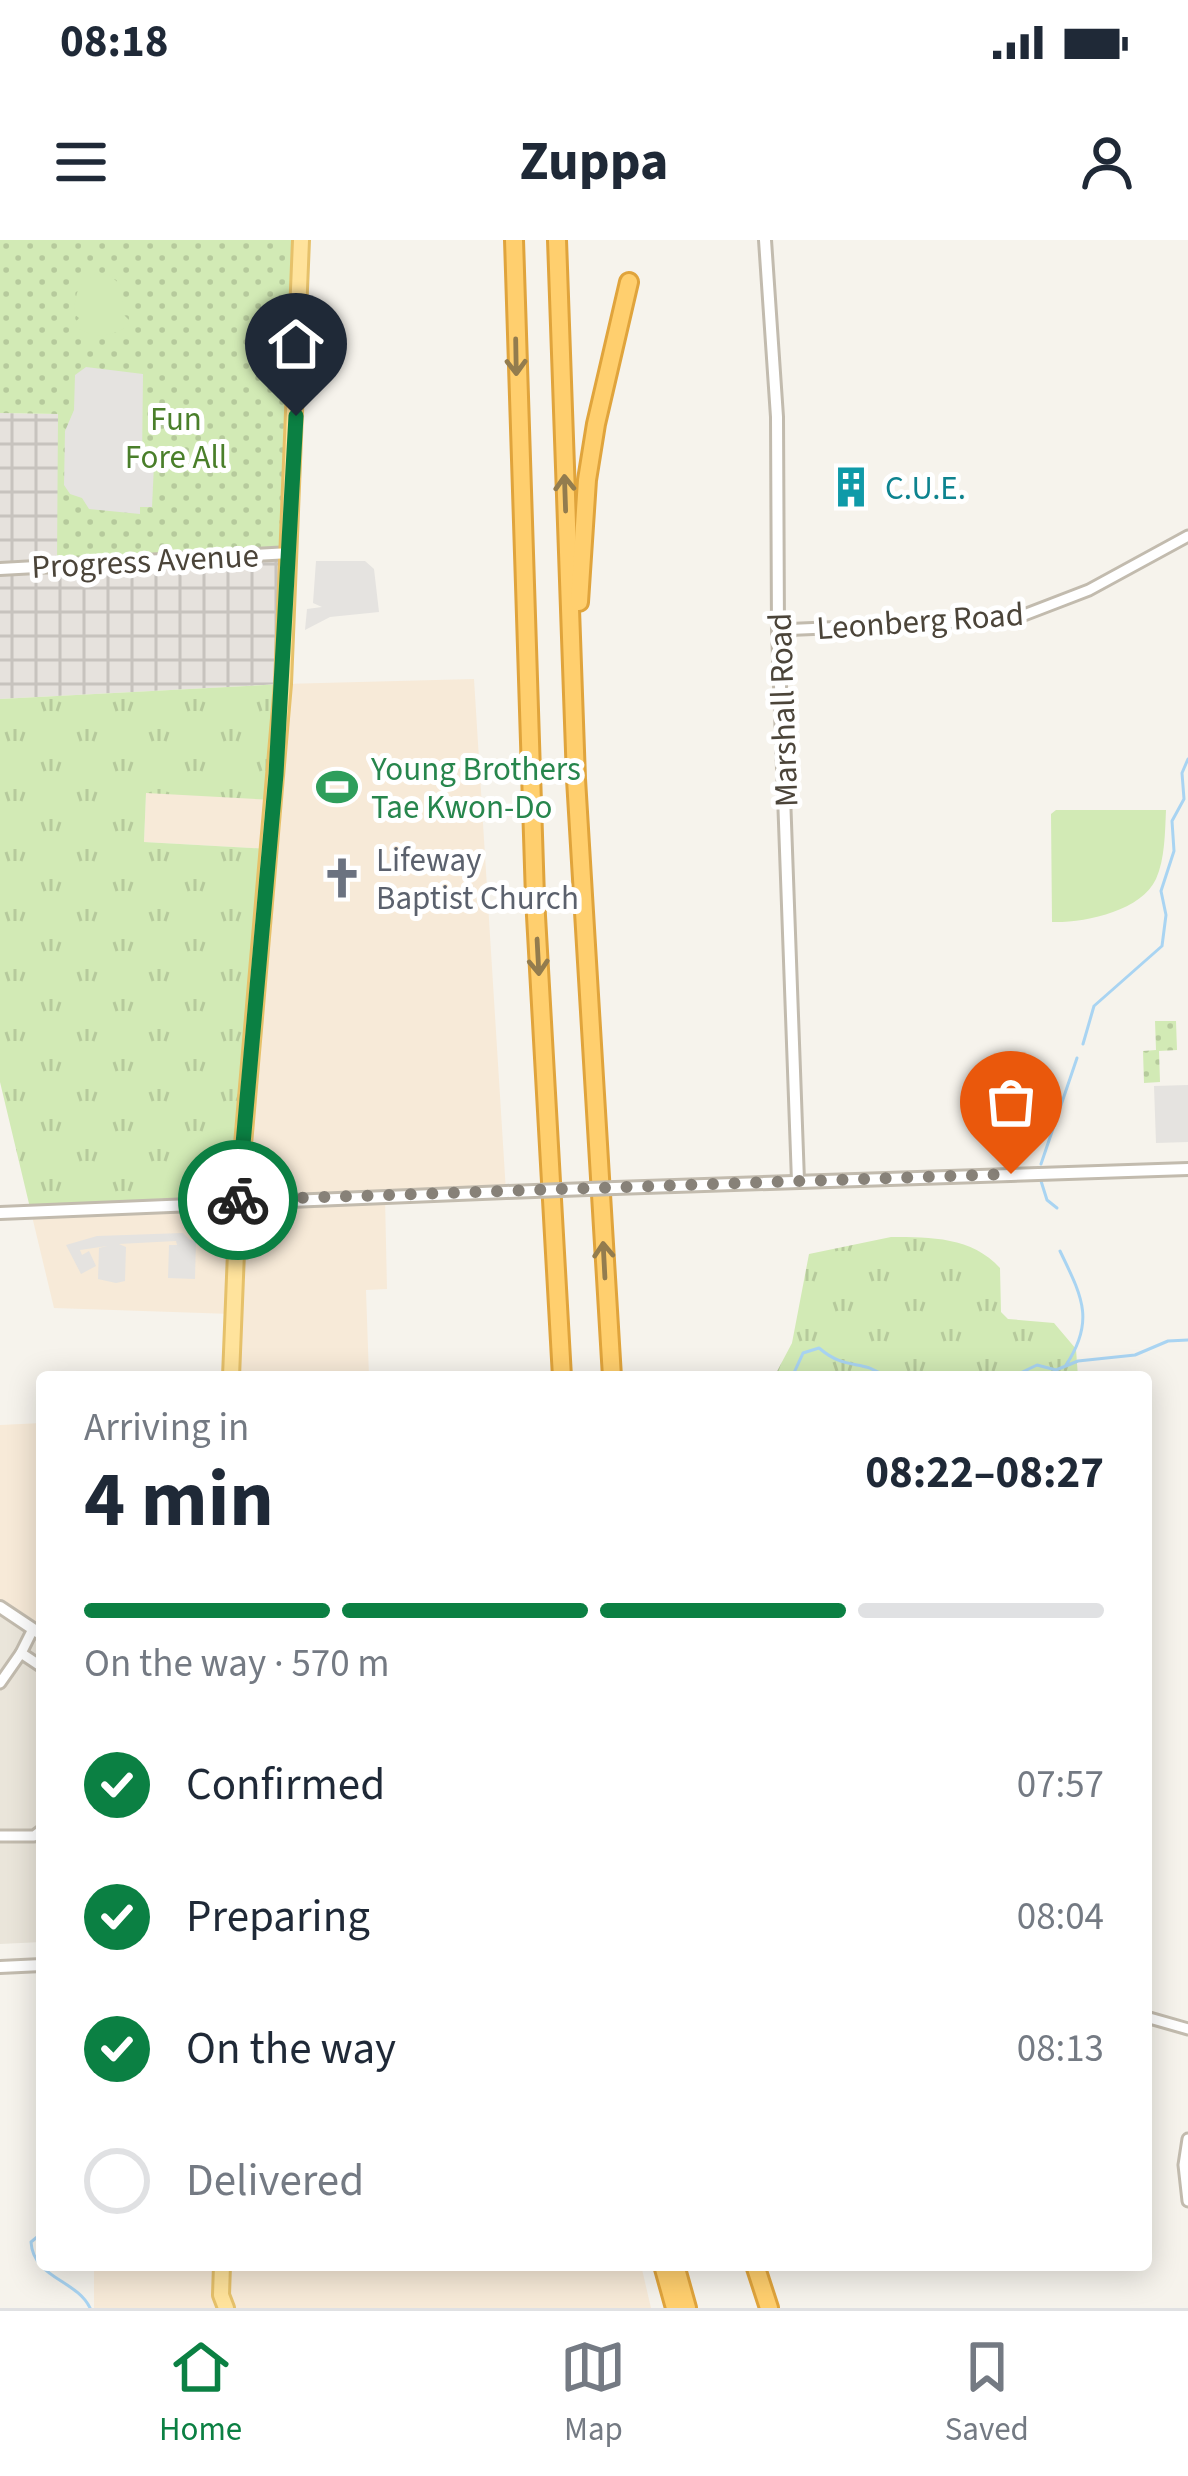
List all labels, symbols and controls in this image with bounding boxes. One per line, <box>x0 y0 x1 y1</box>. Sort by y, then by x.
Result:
text: 08:18 <box>60 10 169 74</box>
text: Zuppa <box>520 124 668 201</box>
icon: menu <box>48 129 114 195</box>
icon: person <box>1074 129 1140 195</box>
pin <box>245 293 347 416</box>
icon: home <box>263 311 329 377</box>
one-way arrow <box>505 337 527 376</box>
park label: Fun Fore All <box>125 396 227 481</box>
building icon: C.U.E. <box>828 464 874 510</box>
place label: C.U.E. <box>885 465 966 512</box>
one-way arrow <box>554 474 577 513</box>
street label: Progress Avenue <box>30 532 260 591</box>
street label: Leonberg Road <box>815 591 1025 652</box>
street label: Marshall Road <box>757 612 810 808</box>
place label: Young Brothers Tae Kwon-Do <box>370 746 581 831</box>
sports icon: Young Brothers Tae Kwon-Do <box>314 764 360 810</box>
place label: Lifeway Baptist Church <box>376 837 579 922</box>
church icon: Lifeway Baptist Church <box>319 855 365 901</box>
one-way arrow <box>527 937 550 976</box>
pin <box>960 1051 1062 1174</box>
icon: bag <box>978 1069 1044 1135</box>
courier <box>178 1140 298 1260</box>
icon: bike <box>205 1167 271 1233</box>
one-way arrow <box>593 1241 616 1280</box>
text: Arriving in <box>84 1400 249 1456</box>
text: 08:22–08:27 <box>865 1441 1104 1505</box>
text: 4 min <box>84 1445 274 1556</box>
text: On the way · 570 m <box>84 1636 390 1692</box>
icon: check <box>84 1752 150 1818</box>
text: Confirmed <box>186 1753 385 1817</box>
text: 07:57 <box>1017 1757 1104 1813</box>
icon: check <box>84 1884 150 1950</box>
text: Preparing <box>186 1885 370 1949</box>
text: 08:04 <box>1017 1889 1104 1945</box>
icon: check <box>84 2016 150 2082</box>
text: On the way <box>186 2017 396 2081</box>
text: 08:13 <box>1017 2021 1104 2077</box>
text: Delivered <box>186 2149 364 2213</box>
tab: Home <box>159 2334 242 2453</box>
tab: Map <box>560 2334 626 2453</box>
tab: Saved <box>945 2334 1029 2453</box>

